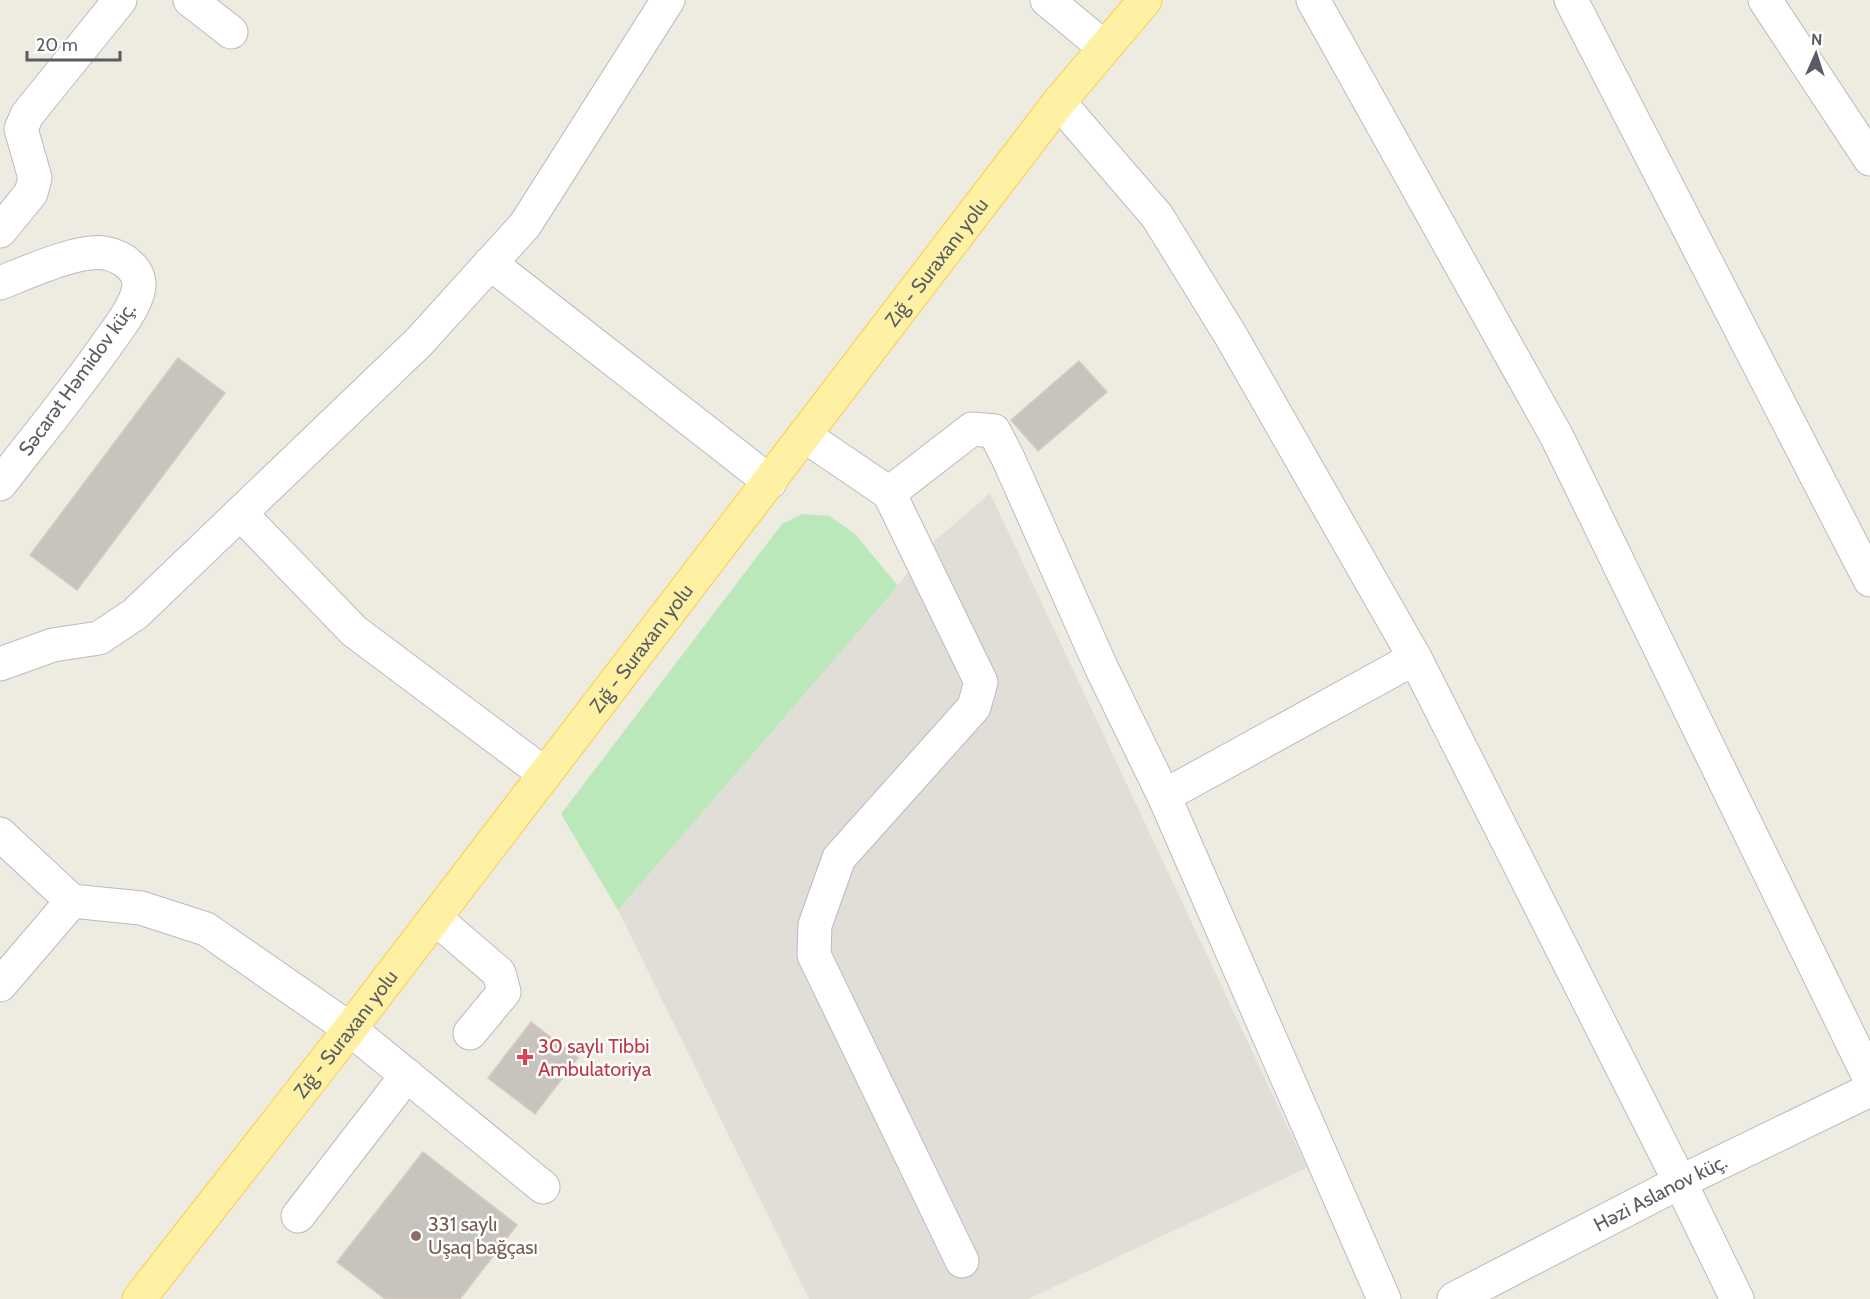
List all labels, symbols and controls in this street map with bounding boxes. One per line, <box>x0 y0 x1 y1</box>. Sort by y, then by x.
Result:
scale bar <box>27 24 120 62</box>
north arrow <box>1786 24 1846 84</box>
text: N <box>1811 30 1823 49</box>
text: 20 m <box>36 34 78 56</box>
street label: Zığ - Suraxanı yolu <box>880 193 993 331</box>
street label: Səcarət Həmidov küç. <box>13 298 141 460</box>
street label: Zığ - Suraxanı yolu <box>584 579 698 717</box>
street label: Zığ - Suraxanı yolu <box>289 965 403 1103</box>
place label: 30 saylı Tibbi Ambulatoriya <box>538 1034 652 1081</box>
marker: 30 saylı Tibbi Ambulatoriya <box>516 1048 534 1066</box>
street label: Həzi Aslanov küç. <box>1589 1149 1731 1237</box>
place label: 331 saylı Uşaq bağçası <box>428 1212 538 1259</box>
marker: 331 saylı Uşaq bağçası <box>409 1229 423 1243</box>

